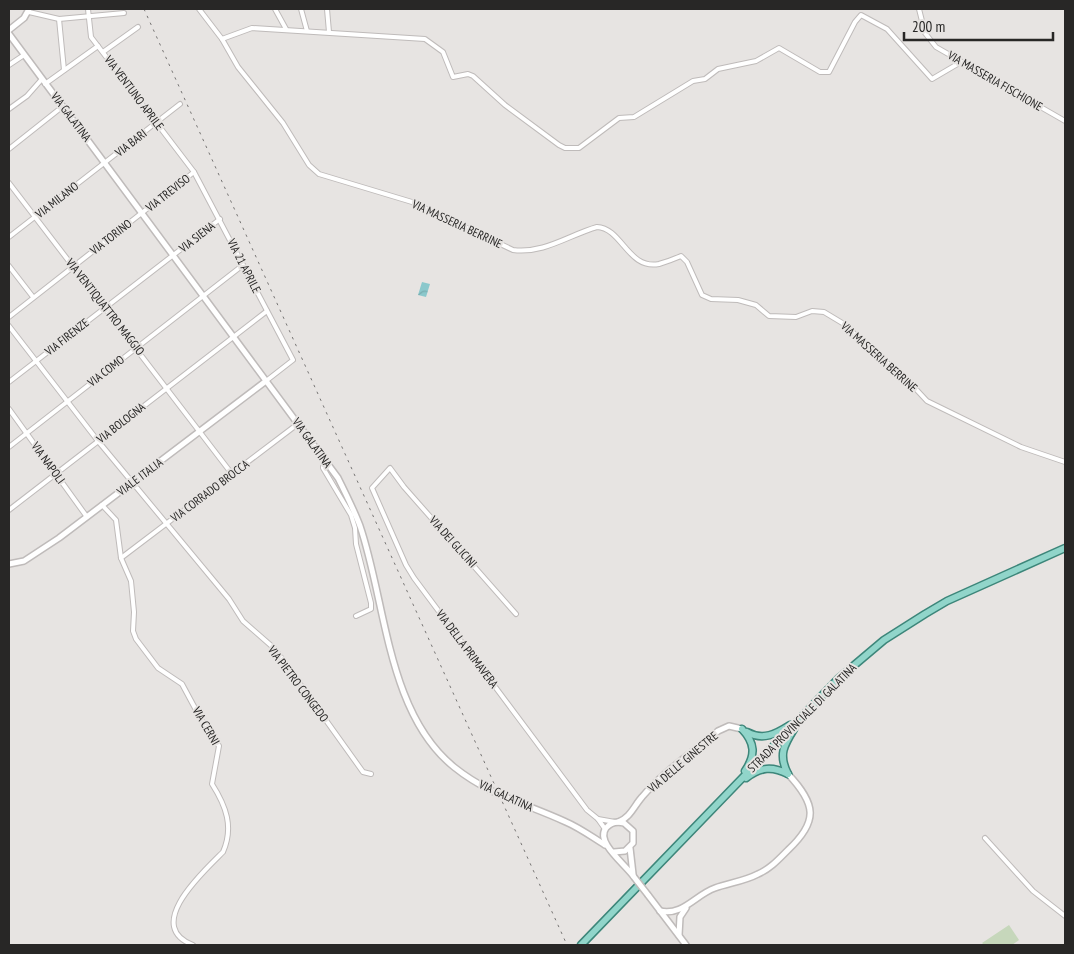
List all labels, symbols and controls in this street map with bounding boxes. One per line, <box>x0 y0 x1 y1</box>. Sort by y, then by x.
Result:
scale bar <box>904 10 1053 42</box>
text: 200 m <box>912 17 945 36</box>
street label: VIA MASSERIA FISCHIONE <box>944 47 1045 114</box>
street label: VIA VENTUNO APRILE <box>101 52 167 133</box>
street label: VIA GALATINA <box>47 88 95 145</box>
street label: VIA BARI <box>111 126 150 160</box>
street label: VIA TREVISO <box>142 170 193 215</box>
street label: VIA MILANO <box>31 178 81 222</box>
street label: VIA MASSERIA BERRINE <box>409 196 505 251</box>
street label: VIA TORINO <box>86 215 135 258</box>
street label: VIA SIENA <box>175 218 218 256</box>
street label: VIA 21 APRILE <box>224 235 265 295</box>
street label: VIA VENTIQUATTRO MAGGIO <box>62 254 148 358</box>
street label: VIA FIRENZE <box>41 315 92 359</box>
street label: VIA MASSERIA BERRINE <box>837 318 921 395</box>
street label: VIA COMO <box>84 351 127 390</box>
street label: VIA BOLOGNA <box>93 399 148 447</box>
street label: VIA GALATINA <box>289 414 336 471</box>
street label: VIA NAPOLI <box>28 438 69 487</box>
street label: VIALE ITALIA <box>113 454 166 499</box>
street label: VIA CORRADO BROCCA <box>167 456 252 526</box>
street label: VIA DEI GLICINI <box>426 512 480 571</box>
street label: VIA DELLA PRIMAVERA <box>432 606 502 691</box>
street label: VIA PIETRO CONGEDO <box>264 642 332 725</box>
street label: STRADA PROVINCIALE DI GALATINA <box>744 660 859 775</box>
street label: VIA CERNI <box>189 703 223 748</box>
street label: VIA DELLE GINESTRE <box>644 728 721 796</box>
street label: VIA GALATINA <box>476 776 536 815</box>

